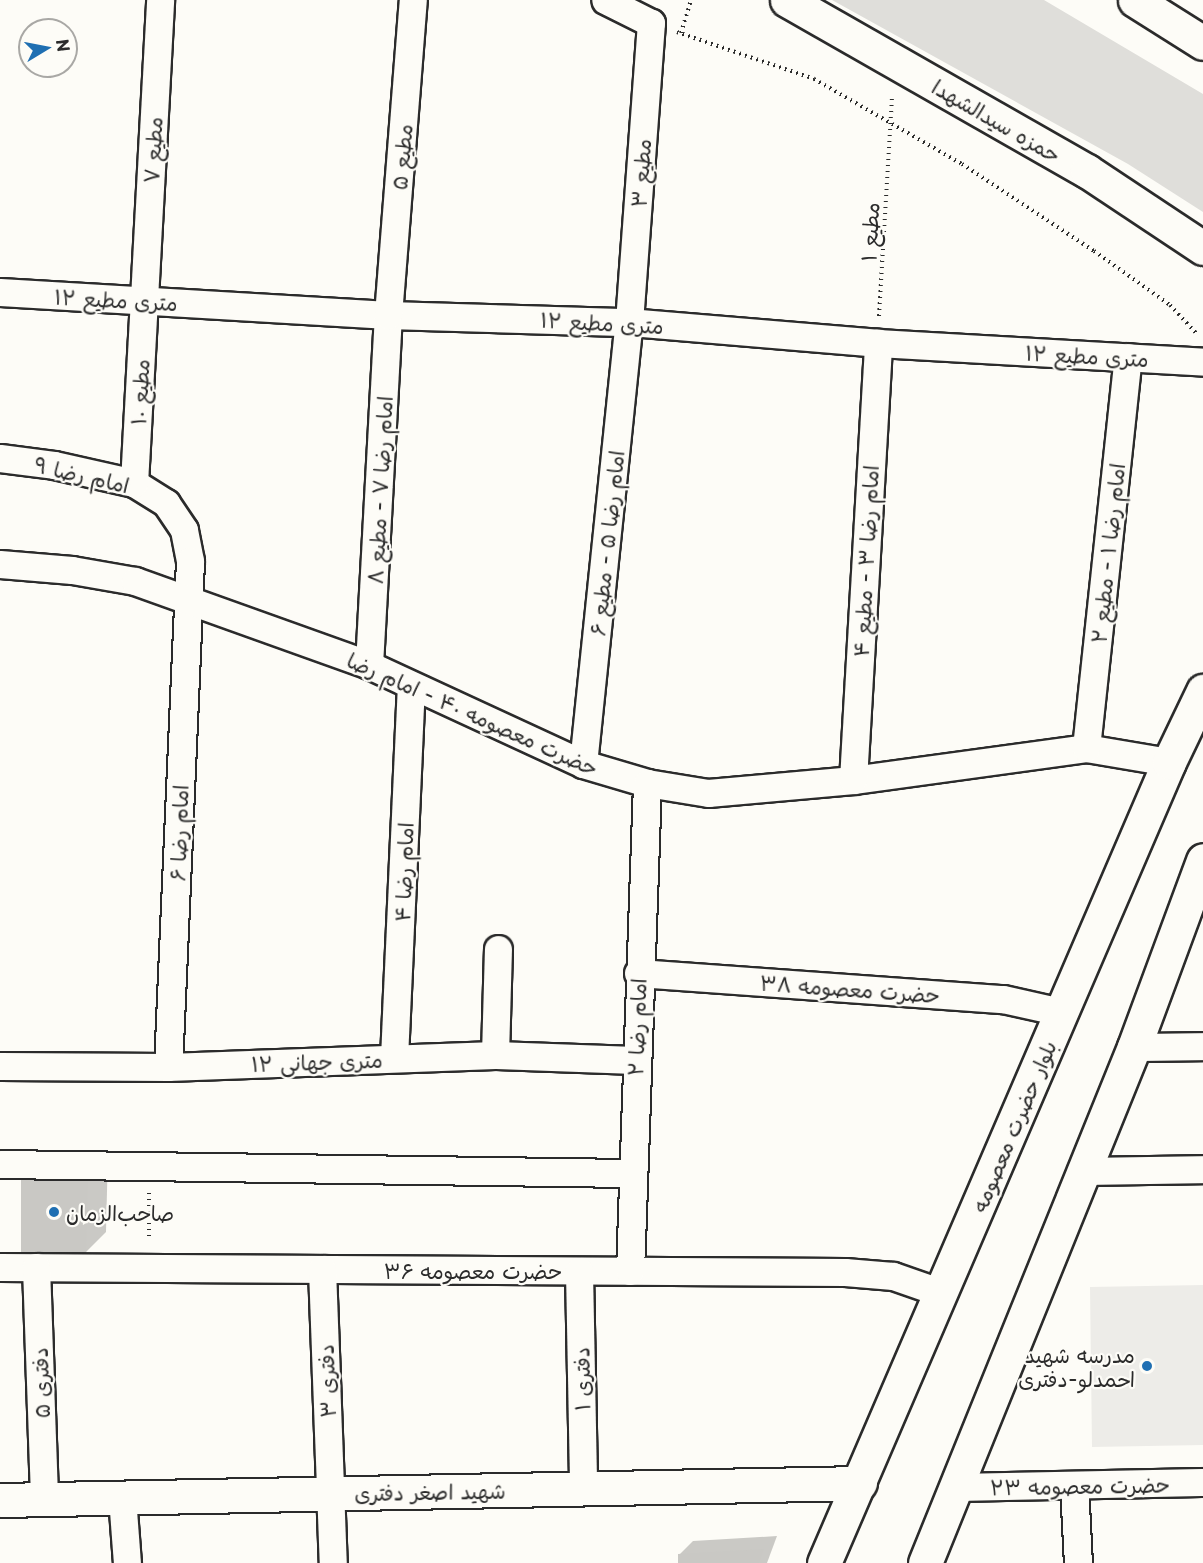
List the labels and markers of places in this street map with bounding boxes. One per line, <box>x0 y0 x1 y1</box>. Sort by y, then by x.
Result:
place label: صاحب‌الزمان <box>66 1199 174 1225</box>
marker: صاحب‌الزمان <box>47 1205 61 1219</box>
place label: مدرسه شهید احمدلو-دفتری <box>1018 1341 1135 1391</box>
marker: مدرسه شهید احمدلو-دفتری <box>1140 1359 1154 1373</box>

